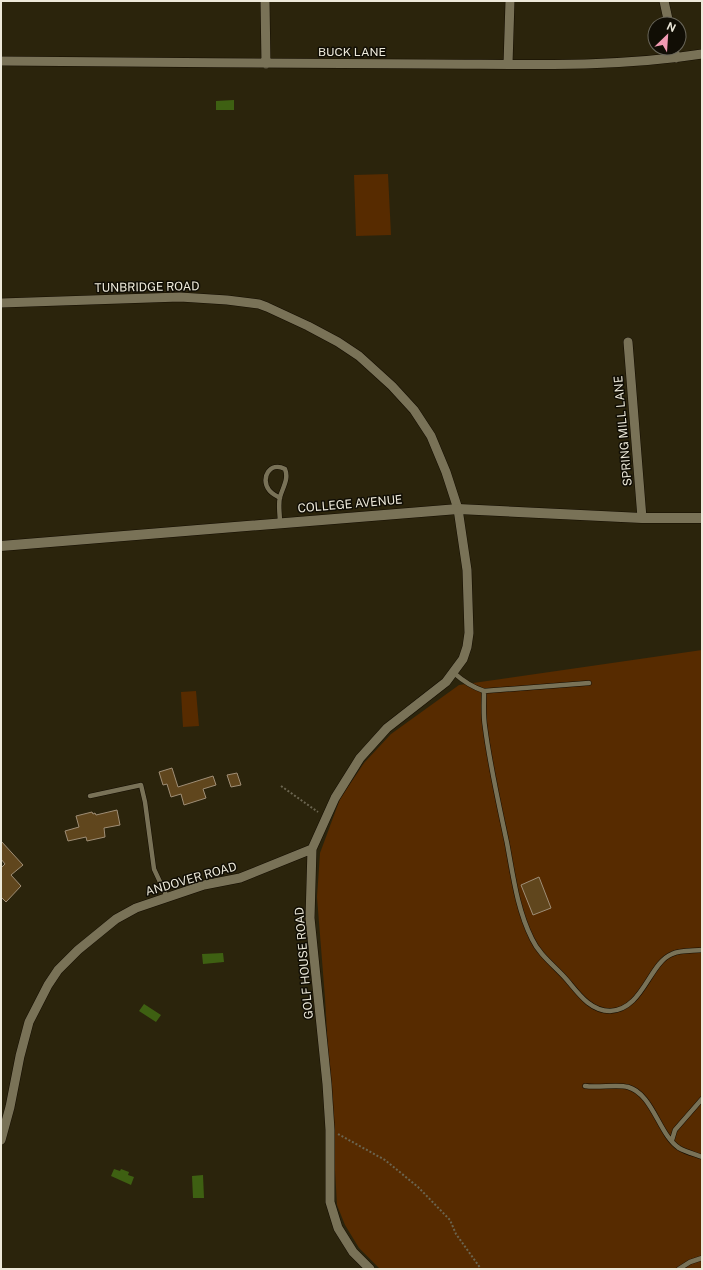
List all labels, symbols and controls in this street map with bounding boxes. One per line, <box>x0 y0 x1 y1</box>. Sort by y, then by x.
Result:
north arrow <box>647 16 687 56</box>
text: N <box>665 20 678 34</box>
street label: BUCK LANE <box>318 45 386 59</box>
street label: TUNBRIDGE ROAD <box>94 279 200 295</box>
street label: SPRING MILL LANE <box>611 375 635 487</box>
street label: COLLEGE AVENUE <box>297 492 403 516</box>
street label: ANDOVER ROAD <box>144 859 238 899</box>
street label: GOLF HOUSE ROAD <box>292 906 316 1020</box>

